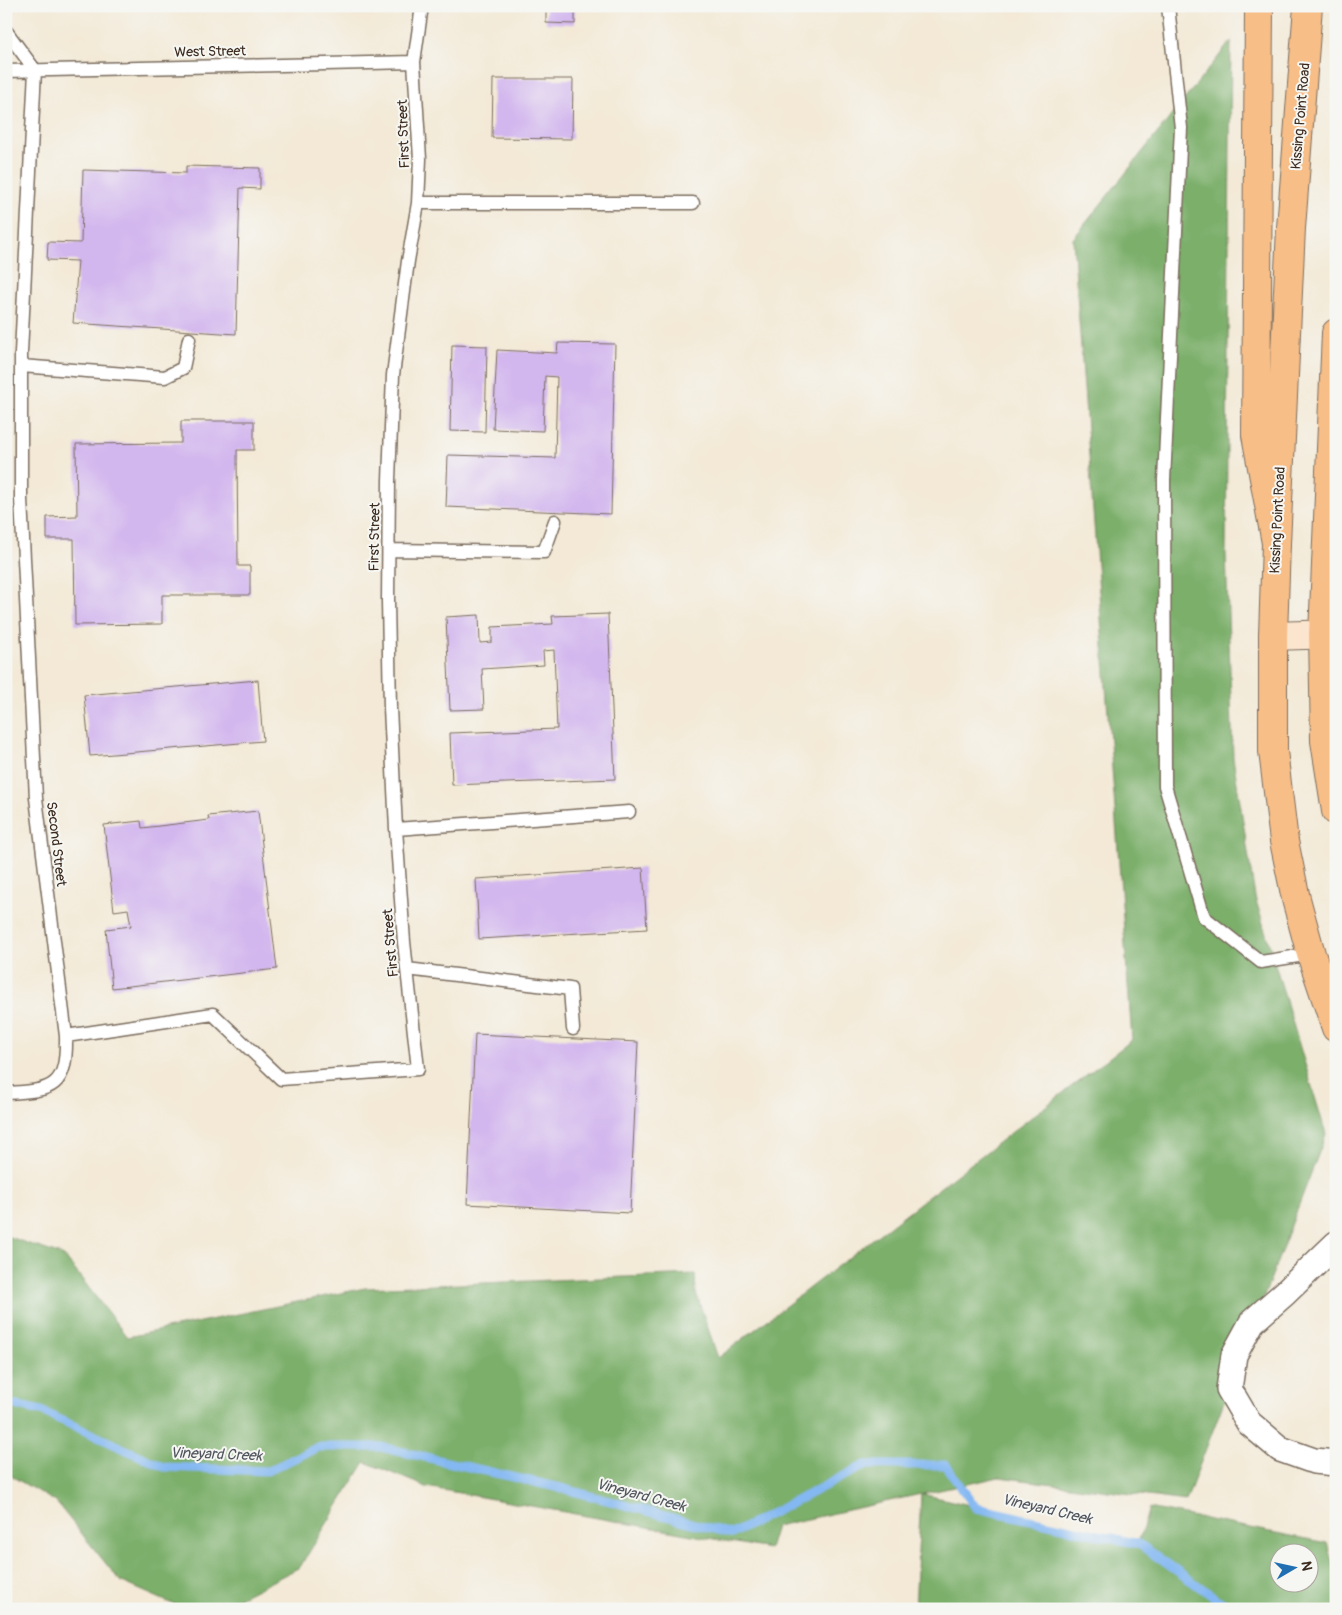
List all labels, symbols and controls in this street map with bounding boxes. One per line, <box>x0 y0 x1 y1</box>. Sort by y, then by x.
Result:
street label: West Street <box>174 42 246 61</box>
street label: Kissing Point Road <box>1287 62 1314 170</box>
street label: First Street <box>394 99 413 169</box>
street label: Kissing Point Road <box>1266 466 1289 574</box>
street label: First Street <box>365 502 384 572</box>
street label: Second Street <box>43 801 70 888</box>
street label: First Street <box>379 908 402 978</box>
water label: Vineyard Creek <box>170 1443 264 1466</box>
water label: Vineyard Creek <box>594 1474 689 1517</box>
water label: Vineyard Creek <box>1000 1490 1095 1529</box>
north arrow <box>1270 1542 1320 1592</box>
text: N <box>1297 1560 1315 1572</box>

